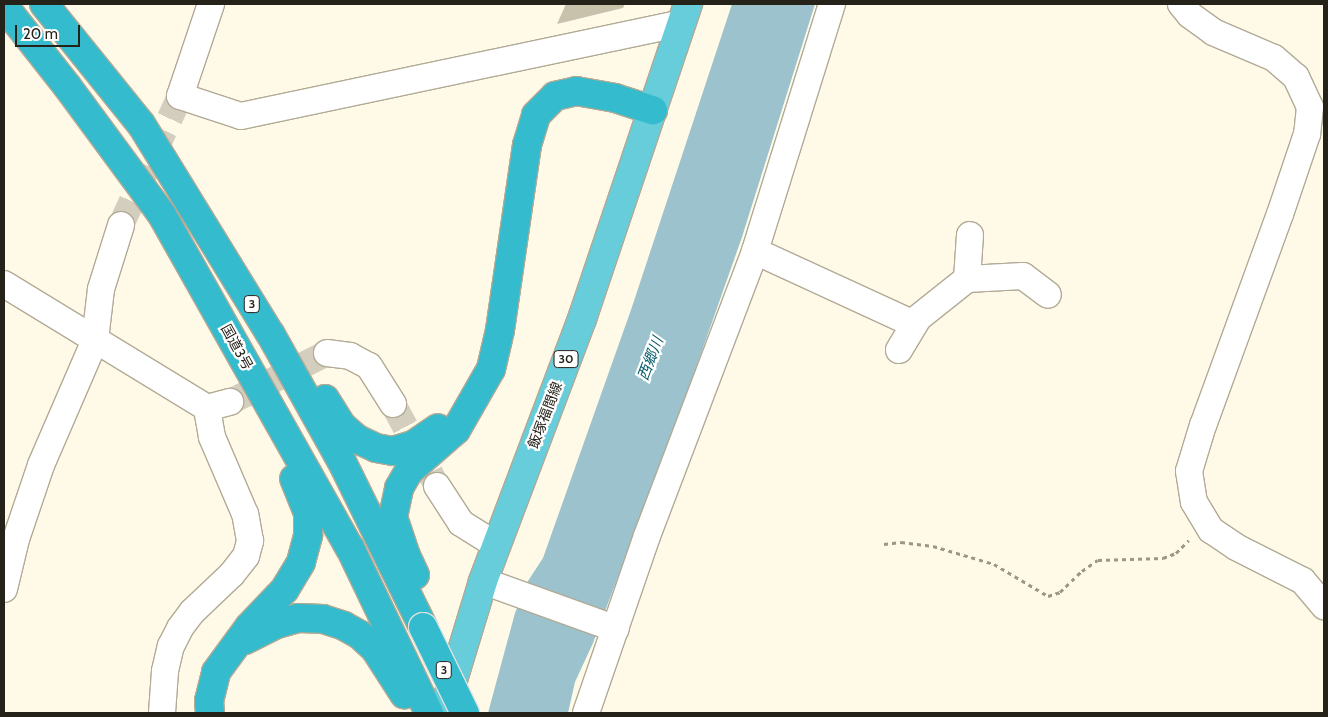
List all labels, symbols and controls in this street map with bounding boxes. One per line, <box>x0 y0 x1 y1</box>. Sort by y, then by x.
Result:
scale bar <box>18 15 82 47</box>
text: 20 m <box>23 25 58 43</box>
road number: 3 <box>243 294 261 314</box>
street label: 国道3号 <box>218 321 256 373</box>
water label: 西郷川 <box>635 335 667 383</box>
road number: 30 <box>554 349 578 368</box>
street label: 飯塚福間線 <box>525 379 565 451</box>
road number: 3 <box>435 660 453 680</box>

